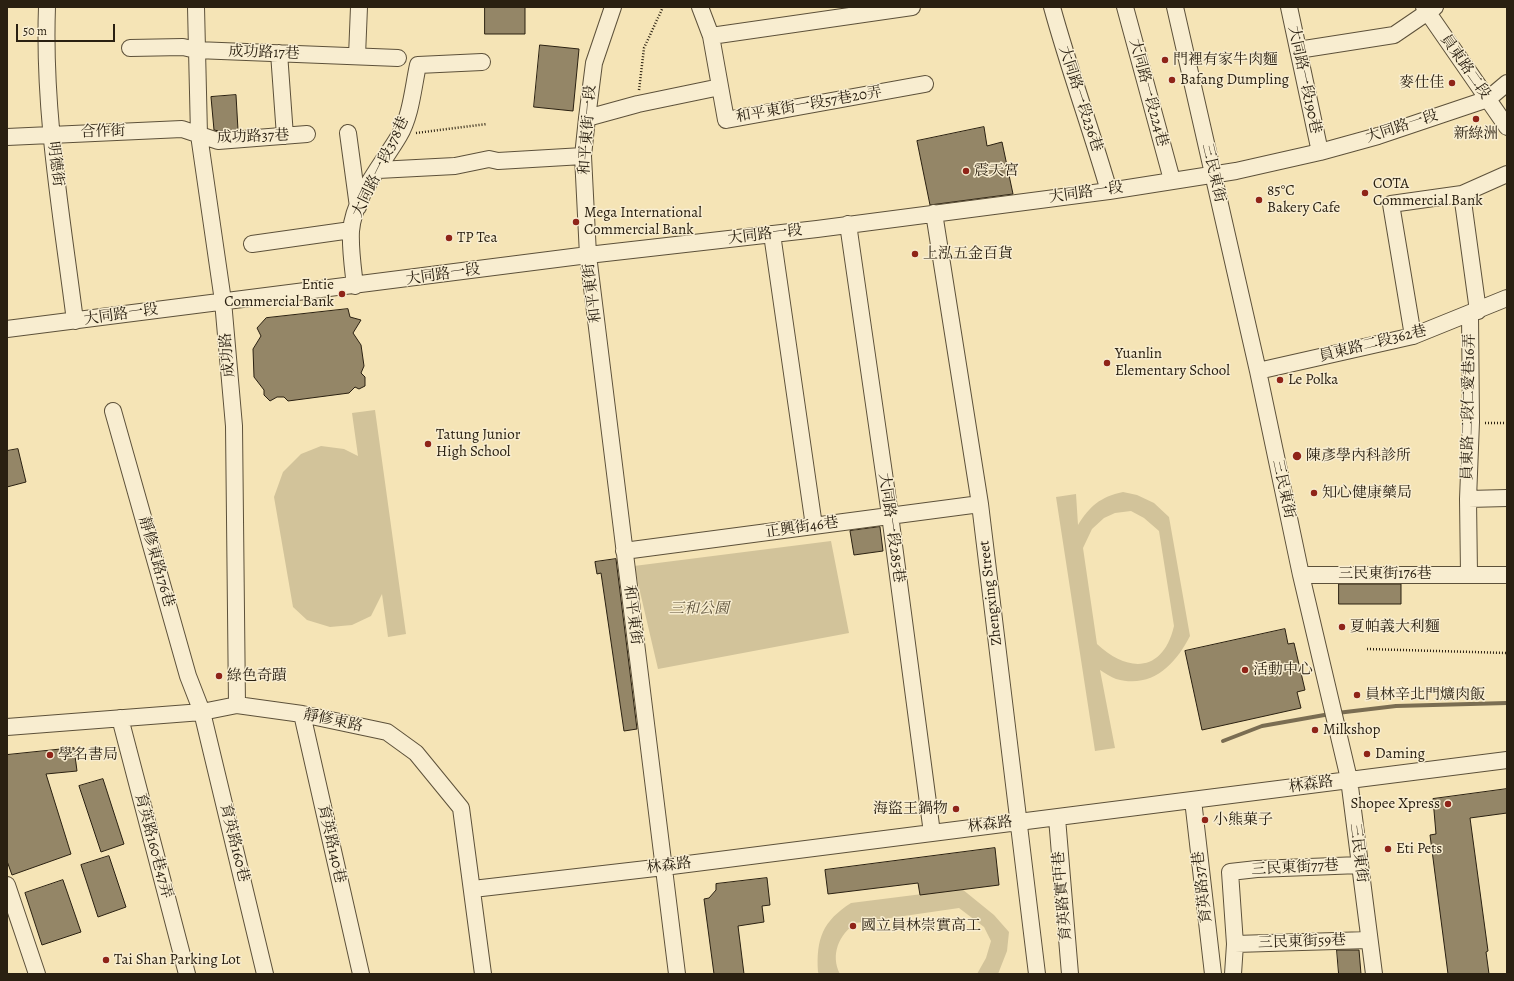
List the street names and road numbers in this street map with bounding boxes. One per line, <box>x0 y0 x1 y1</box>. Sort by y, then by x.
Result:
street label: 大同路一段190巷 <box>1284 24 1324 136</box>
street label: 員東路二段 <box>1436 31 1494 103</box>
street label: 大同路一段224巷 <box>1125 37 1171 149</box>
street label: 成功路17巷 <box>228 43 300 63</box>
street label: 大同路一段236巷 <box>1054 44 1106 154</box>
street label: 和平東街一段57巷20弄 <box>735 83 883 127</box>
street label: 和平東街一段 <box>576 84 600 176</box>
street label: 大同路一段 <box>1364 107 1440 147</box>
street label: 大同路一段378巷 <box>349 114 413 220</box>
street label: 合作街 <box>80 122 126 142</box>
street label: 成功路37巷 <box>216 127 290 147</box>
street label: 明德街 <box>43 141 67 187</box>
street label: 三民東街 <box>1197 142 1229 204</box>
street label: 大同路一段 <box>1048 179 1124 207</box>
street label: 大同路一段 <box>727 221 803 249</box>
street label: 大同路一段 <box>405 261 481 289</box>
street label: 和平東街 <box>580 262 606 324</box>
street label: 大同路一段 <box>83 301 159 329</box>
street label: 員東路二段362巷 <box>1317 322 1429 366</box>
street label: 成功路 <box>217 332 239 378</box>
street label: 員東路二段仁愛巷16弄 <box>1459 333 1479 481</box>
street label: 三民東街 <box>1268 458 1298 520</box>
street label: 大同路一段285巷 <box>874 472 908 584</box>
street label: 正興街46巷 <box>764 514 840 542</box>
street label: 靜修東路176巷 <box>134 515 178 609</box>
street label: Zhengxing Street <box>976 539 1006 647</box>
street label: 三民東街176巷 <box>1338 565 1432 583</box>
street label: 和平東街 <box>619 584 645 646</box>
street label: 靜修東路 <box>302 706 364 736</box>
street label: 林森路 <box>1287 773 1335 797</box>
street label: 育英路160巷47弄 <box>130 791 176 901</box>
street label: 育英路160巷 <box>216 802 252 884</box>
street label: 育英路140巷 <box>313 803 349 885</box>
street label: 林森路 <box>967 813 1013 837</box>
street label: 三民東街 <box>1345 822 1371 884</box>
street label: 育英路實中巷 <box>1050 850 1076 942</box>
street label: 育英路37巷 <box>1190 850 1216 924</box>
street label: 林森路 <box>646 854 692 878</box>
street label: 三民東街77巷 <box>1251 857 1339 879</box>
street label: 三民東街59巷 <box>1258 931 1346 953</box>

